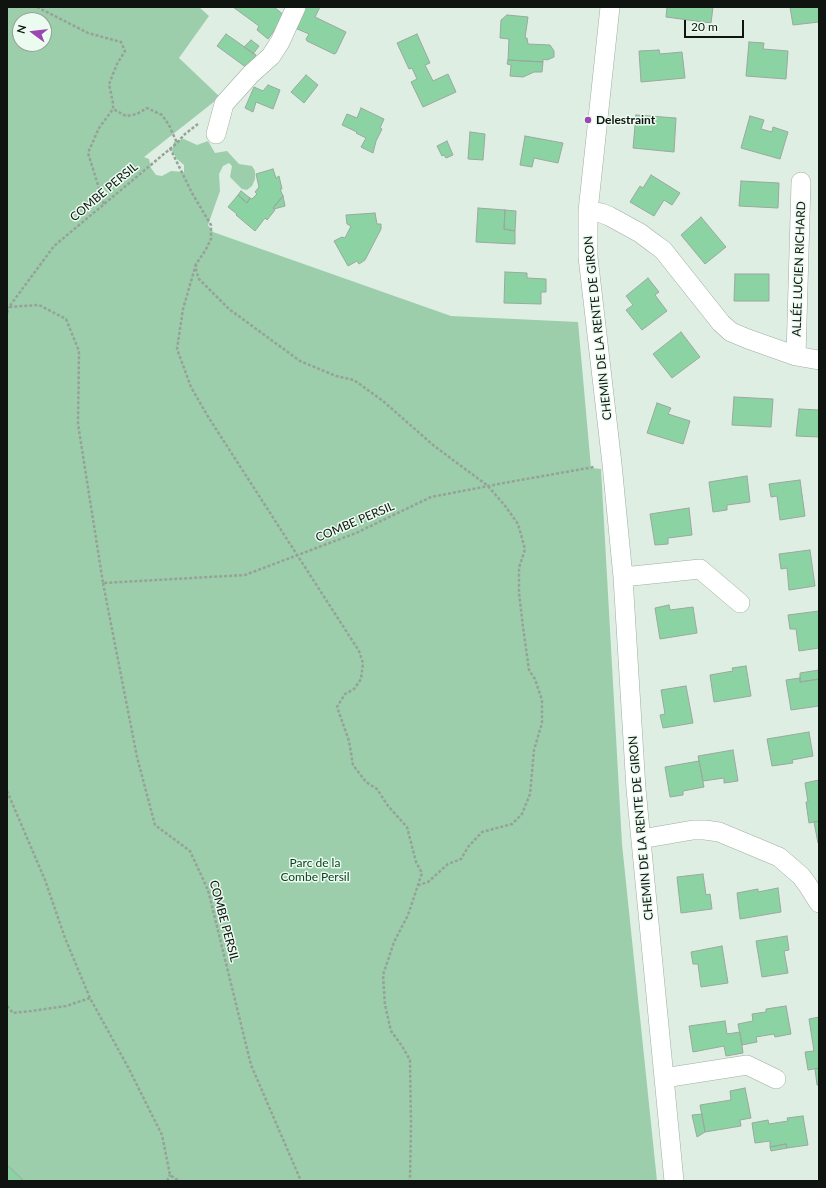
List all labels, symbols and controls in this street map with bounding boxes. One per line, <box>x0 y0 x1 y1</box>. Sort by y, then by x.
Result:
north arrow <box>12 12 52 52</box>
scale bar <box>686 12 746 38</box>
text: 20 m <box>691 19 718 34</box>
text: N <box>14 23 28 35</box>
place label: Delestraint <box>596 113 655 127</box>
marker: Delestraint <box>583 115 593 125</box>
street label: COMBE PERSIL <box>67 159 141 225</box>
street label: ALLÉE LUCIEN RICHARD <box>789 201 809 337</box>
street label: CHEMIN DE LA RENTE DE GIRON <box>581 235 615 421</box>
street label: COMBE PERSIL <box>314 499 396 545</box>
street label: CHEMIN DE LA RENTE DE GIRON <box>626 735 656 921</box>
park label: Parc de la Combe Persil <box>280 856 350 884</box>
street label: COMBE PERSIL <box>206 879 242 963</box>

